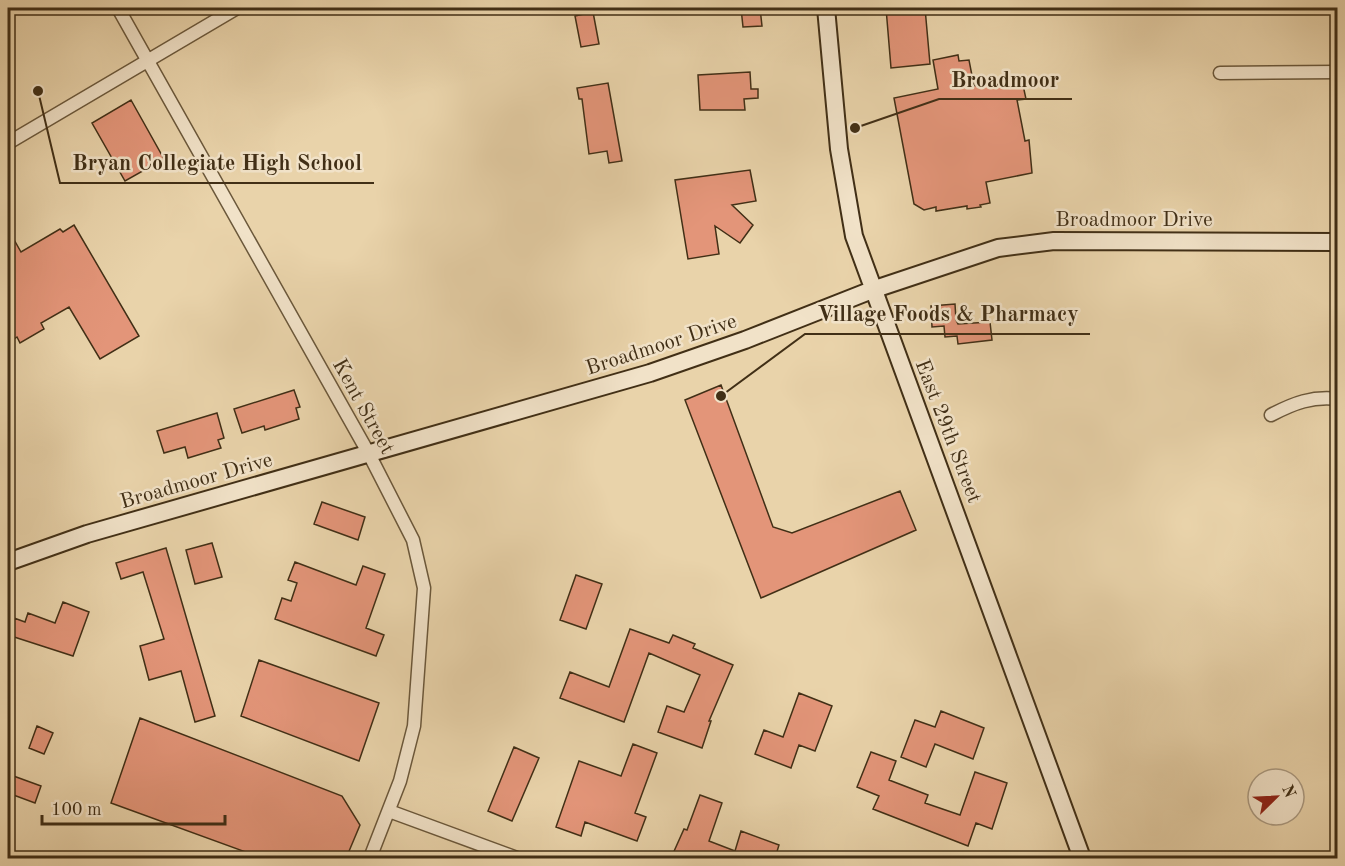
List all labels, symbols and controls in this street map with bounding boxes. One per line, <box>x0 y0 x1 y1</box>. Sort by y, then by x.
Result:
callout: Broadmoor <box>939 59 1072 99</box>
text: Broadmoor <box>951 70 1059 92</box>
callout: Bryan Collegiate High School <box>60 143 374 183</box>
text: Bryan Collegiate High School <box>72 153 362 175</box>
street label: Broadmoor Drive <box>1055 210 1213 231</box>
callout: Village Foods & Pharmacy <box>805 294 1090 334</box>
text: Village Foods & Pharmacy <box>817 304 1079 326</box>
street label: Broadmoor Drive <box>583 311 740 380</box>
street label: Kent Street <box>328 355 398 458</box>
street label: East 29th Street <box>911 357 985 506</box>
street label: Broadmoor Drive <box>118 450 275 513</box>
north arrow <box>1246 767 1306 827</box>
text: N <box>1278 783 1298 801</box>
scale bar <box>42 788 225 826</box>
text: 100 m <box>51 801 102 819</box>

